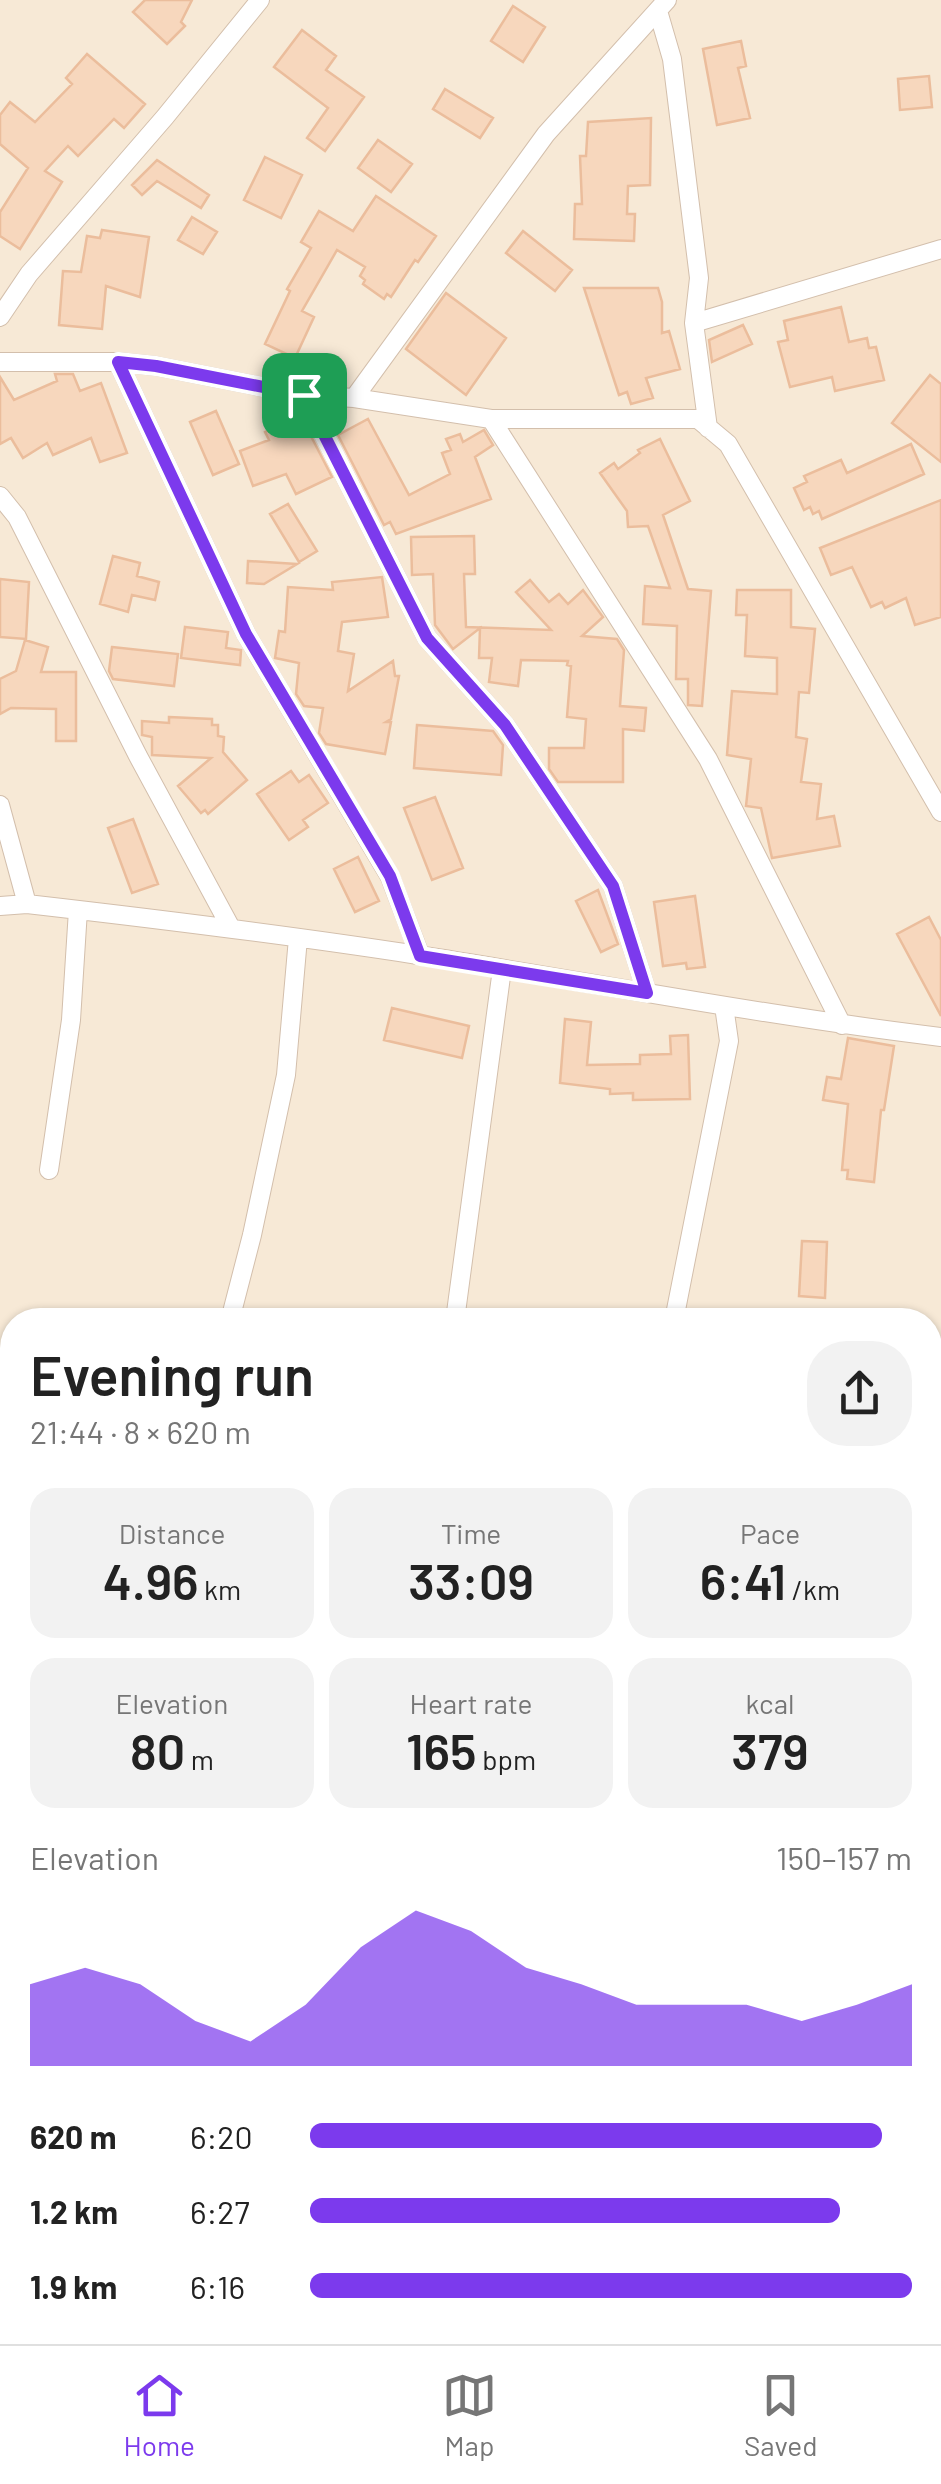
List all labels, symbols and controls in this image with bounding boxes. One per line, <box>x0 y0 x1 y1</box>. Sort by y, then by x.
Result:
pin <box>262 353 347 438</box>
icon: arrive <box>277 368 332 423</box>
text: Evening run <box>30 1341 314 1407</box>
button: share <box>807 1341 912 1446</box>
text: 21:44 · 8 × 620 m <box>30 1412 251 1450</box>
text: Distance <box>119 1516 225 1550</box>
text: Time <box>441 1516 501 1550</box>
text: Pace <box>740 1516 800 1550</box>
text: 4.96 <box>103 1550 198 1610</box>
text: 33:09 <box>408 1550 534 1610</box>
text: 6:41 <box>700 1550 786 1610</box>
text: km <box>198 1572 241 1606</box>
text: /km <box>786 1572 840 1606</box>
text: Elevation <box>116 1686 228 1720</box>
text: Heart rate <box>410 1686 532 1720</box>
text: kcal <box>746 1686 794 1720</box>
text: 80 <box>130 1720 185 1780</box>
text: 165 <box>406 1720 477 1780</box>
text: 379 <box>731 1720 809 1780</box>
text: m <box>185 1742 214 1776</box>
text: bpm <box>477 1742 536 1776</box>
text: Elevation <box>30 1838 159 1876</box>
text: 150–157 m <box>776 1838 912 1876</box>
text: 620 m <box>30 2117 116 2155</box>
text: 6:20 <box>190 2117 253 2155</box>
text: 1.2 km <box>30 2192 118 2230</box>
text: 6:27 <box>190 2192 250 2230</box>
text: 1.9 km <box>30 2267 117 2305</box>
text: 6:16 <box>190 2267 245 2305</box>
tab: Home <box>124 2368 195 2462</box>
tab: Map <box>442 2368 497 2462</box>
tab: Saved <box>744 2368 817 2462</box>

